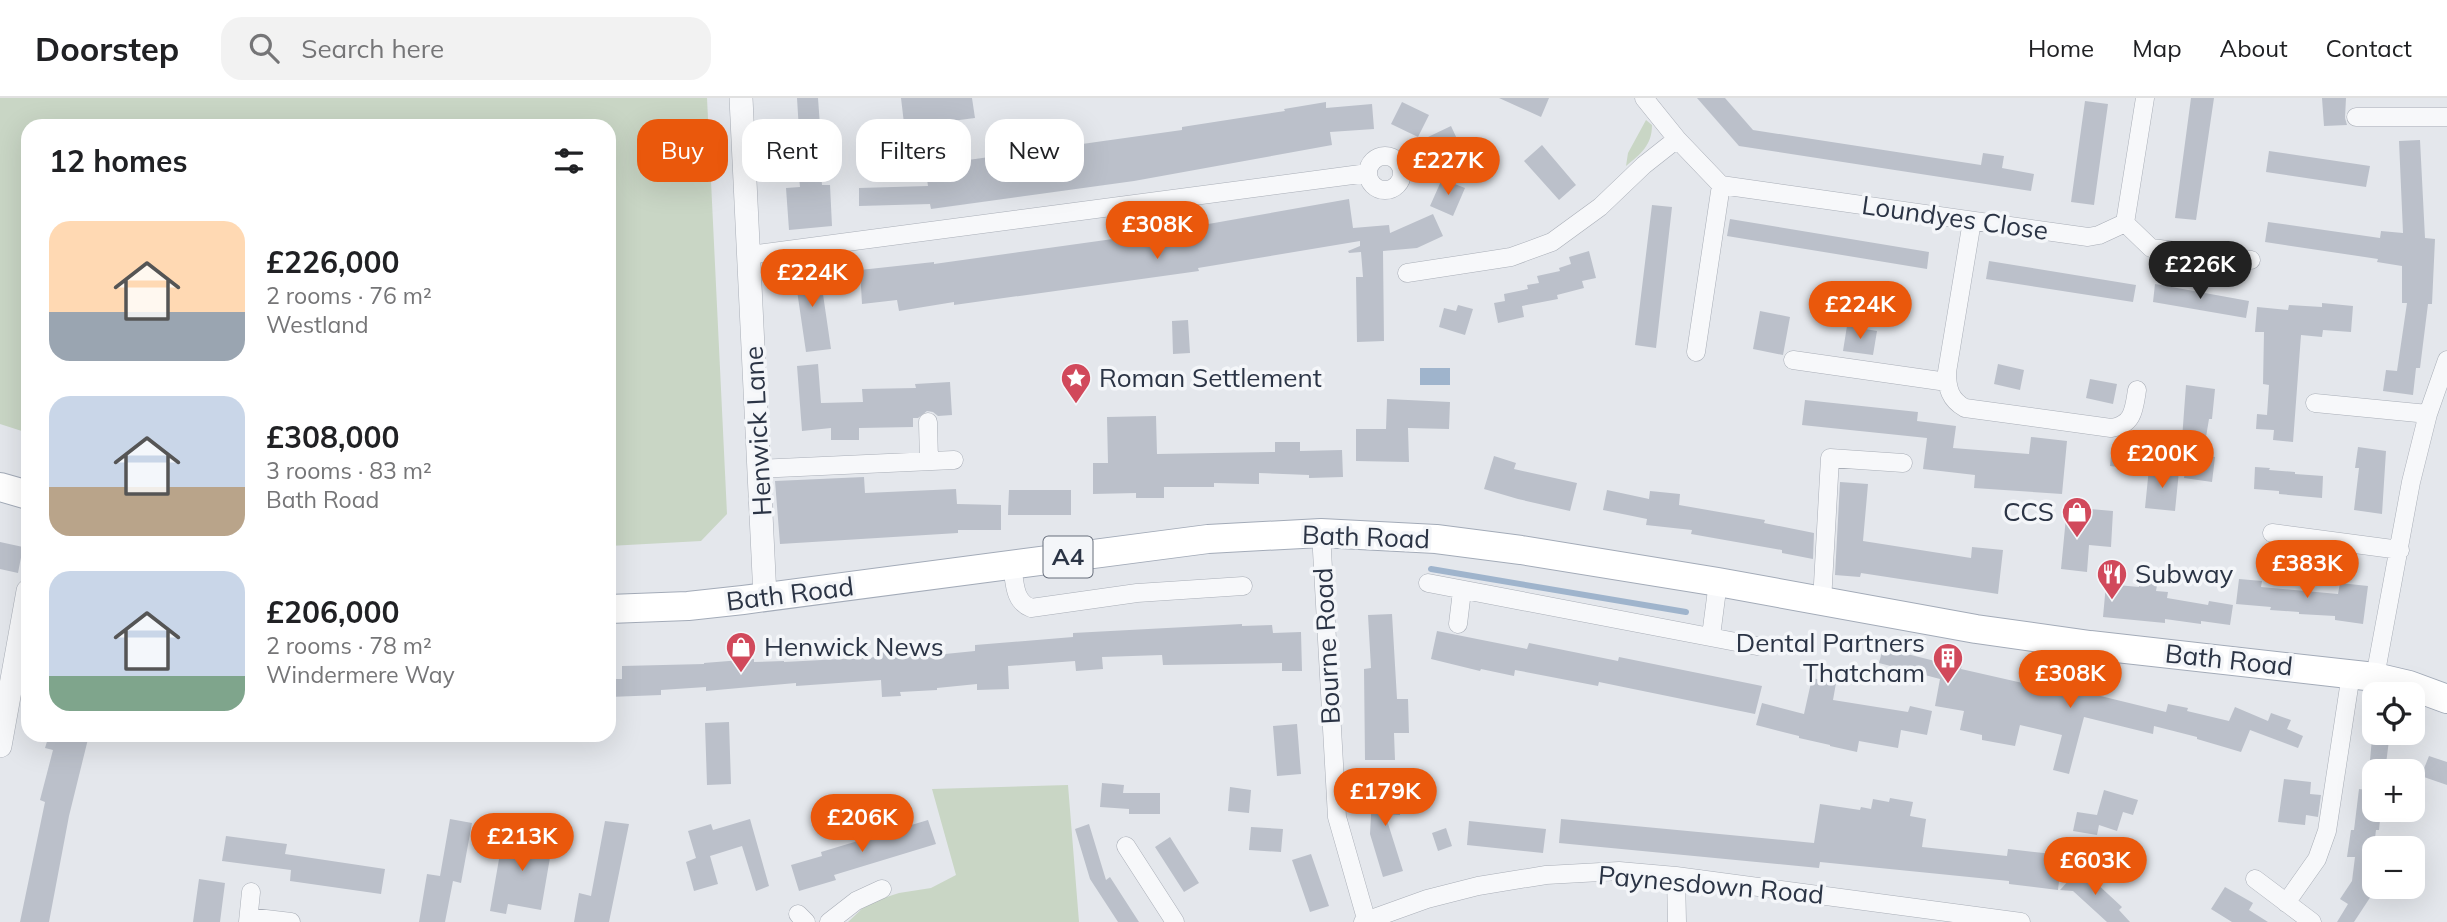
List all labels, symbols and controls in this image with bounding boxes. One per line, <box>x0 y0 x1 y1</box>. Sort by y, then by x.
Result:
search box <box>221 17 711 80</box>
text: Doorstep <box>35 28 179 69</box>
icon: search <box>245 29 283 67</box>
text: Search here <box>301 32 444 65</box>
text: Home <box>2028 33 2094 63</box>
text: Map <box>2132 33 2182 63</box>
text: About <box>2220 33 2288 63</box>
text: Contact <box>2326 33 2412 63</box>
chip: Buy <box>637 119 728 182</box>
chip: Rent <box>742 119 842 182</box>
chip: Filters <box>856 119 971 182</box>
chip: New <box>985 119 1084 182</box>
pin: £227K <box>1399 138 1497 197</box>
text: 12 homes <box>49 142 188 180</box>
icon: filters <box>550 142 588 180</box>
text: £227K <box>1413 145 1483 174</box>
street label: Loundyes Close <box>1860 188 2050 247</box>
pin: £308K <box>1108 202 1206 261</box>
text: £308K <box>1122 209 1192 238</box>
pin: £226K <box>2151 242 2249 301</box>
text: £226,000 <box>266 243 399 281</box>
icon: home <box>105 249 189 333</box>
text: £226K <box>2165 249 2235 278</box>
pin: £224K <box>763 250 861 309</box>
text: £224K <box>777 257 847 286</box>
text: 2 rooms · 76 m² <box>266 281 432 310</box>
pin: £224K <box>1811 282 1909 341</box>
text: £224K <box>1825 289 1895 318</box>
text: Westland <box>266 310 369 339</box>
street label: Henwick Lane <box>737 345 778 517</box>
place icon: Roman Settlement <box>1059 361 1093 405</box>
place label: Roman Settlement <box>1099 361 1322 394</box>
text: £308,000 <box>266 418 399 456</box>
icon: home <box>105 424 189 508</box>
pin: £200K <box>2113 430 2211 490</box>
text: £200K <box>2127 438 2197 467</box>
text: 3 rooms · 83 m² <box>266 456 432 485</box>
text: Bath Road <box>266 485 379 514</box>
place label: CCS <box>2003 495 2054 528</box>
shop icon: CCS <box>2060 495 2094 539</box>
street label: Bath Road <box>1301 518 1431 555</box>
road number: A4 <box>1044 536 1092 578</box>
pin: £383K <box>2258 540 2356 600</box>
text: £383K <box>2272 548 2342 577</box>
restaurant icon: Subway <box>2095 557 2129 601</box>
place label: Subway <box>2135 557 2233 590</box>
street label: Bourne Road <box>1306 567 1347 725</box>
street label: Bath Road <box>724 569 856 618</box>
text: £206,000 <box>266 593 399 631</box>
icon: home <box>105 599 189 683</box>
place label: Dental Partners Thatcham <box>1736 626 1925 689</box>
shop icon: Henwick News <box>724 630 758 674</box>
place label: Henwick News <box>764 630 944 663</box>
text: 2 rooms · 78 m² <box>266 631 432 660</box>
street label: Bath Road <box>2164 636 2295 683</box>
building icon: Dental Partners Thatcham <box>1931 641 1965 685</box>
pin: £308K <box>2021 650 2119 710</box>
text: £308K <box>2035 658 2105 687</box>
text: Windermere Way <box>266 660 455 689</box>
map controls <box>2362 682 2425 899</box>
button: locate <box>2362 682 2425 745</box>
button: + <box>2362 759 2425 822</box>
pin: £179K <box>1336 768 1434 828</box>
text: £179K <box>1350 776 1420 805</box>
pin: £206K <box>813 794 911 854</box>
text: £206K <box>827 802 897 831</box>
pin: £213K <box>473 814 571 873</box>
text: £213K <box>487 821 557 850</box>
button: − <box>2362 836 2425 899</box>
pin: £603K <box>2046 838 2144 897</box>
text: £603K <box>2060 845 2130 874</box>
street label: Paynesdown Road <box>1597 858 1825 911</box>

